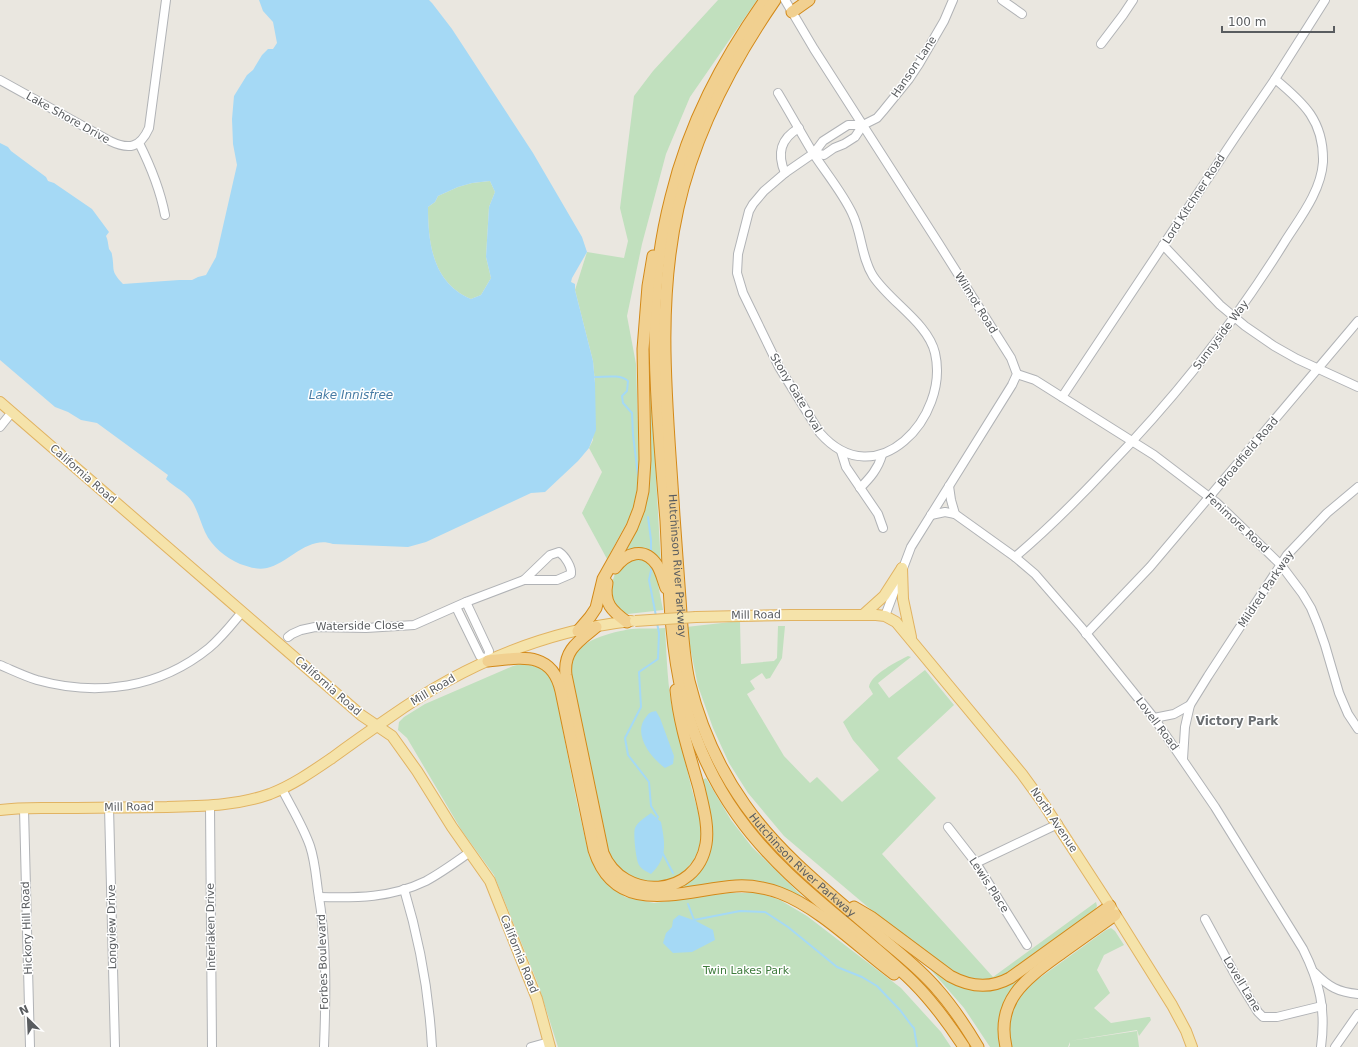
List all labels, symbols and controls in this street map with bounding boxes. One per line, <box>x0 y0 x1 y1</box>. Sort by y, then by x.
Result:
scale bar <box>1222 8 1334 34</box>
text: 100 m <box>1228 15 1266 29</box>
street label: Hanson Lane <box>889 34 940 100</box>
street label: Lake Shore Drive <box>24 90 112 147</box>
street label: Lord Kitchner Road <box>1160 152 1228 246</box>
street label: Wilmot Road <box>952 270 1000 336</box>
street label: Sunnyside Way <box>1191 297 1252 372</box>
street label: Stony Gate Oval <box>767 351 825 435</box>
water label: Lake Innisfree <box>309 388 393 402</box>
street label: Broadfield Road <box>1215 414 1281 490</box>
street label: California Road <box>47 442 119 506</box>
street label: Fenimore Road <box>1203 490 1271 556</box>
street label: Hutchinson River Parkway <box>666 494 689 638</box>
street label: Mildred Parkway <box>1235 548 1297 630</box>
street label: Mill Road <box>731 608 781 622</box>
street label: Waterside Close <box>316 619 405 633</box>
street label: California Road <box>292 654 364 718</box>
street label: Mill Road <box>408 672 458 708</box>
street label: Lovell Road <box>1133 695 1181 753</box>
district label: Victory Park <box>1196 714 1279 728</box>
street label: North Avenue <box>1028 785 1081 855</box>
street label: Mill Road <box>104 800 154 814</box>
street label: Hutchinson River Parkway <box>747 810 859 920</box>
street label: Lewis Place <box>966 855 1012 915</box>
street label: Hickory Hill Road <box>19 881 35 975</box>
street label: Interlaken Drive <box>204 883 218 971</box>
street label: Longview Drive <box>105 884 119 969</box>
street label: California Road <box>497 913 541 995</box>
street label: Forbes Boulevard <box>315 914 331 1010</box>
street label: Lovell Lane <box>1220 954 1264 1014</box>
park label: Twin Lakes Park <box>702 964 790 977</box>
north arrow <box>8 999 48 1039</box>
text: N <box>17 1003 31 1018</box>

